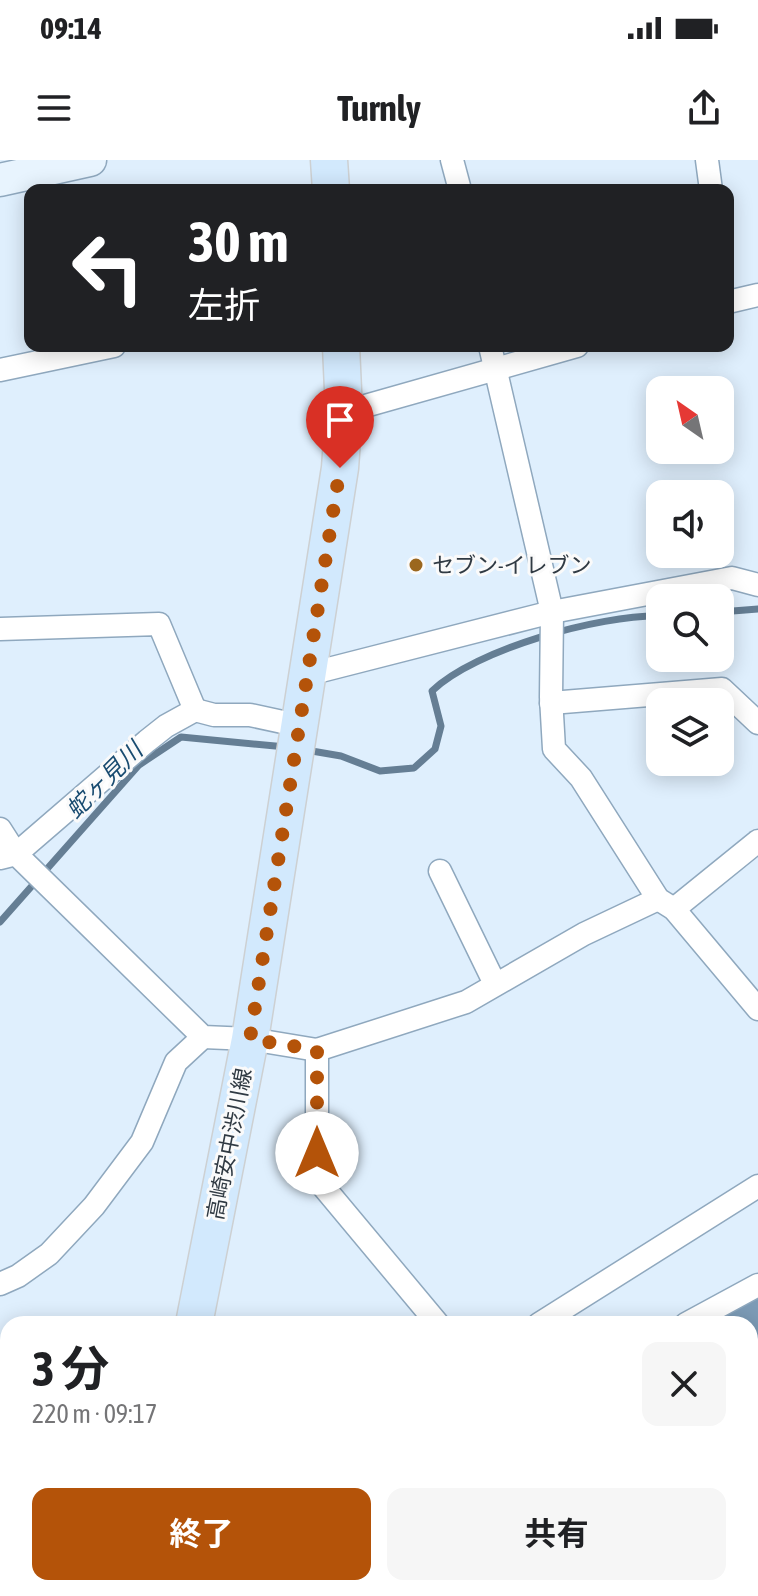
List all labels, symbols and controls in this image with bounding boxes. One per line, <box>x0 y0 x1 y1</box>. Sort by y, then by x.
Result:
text: 09:14 <box>40 11 102 45</box>
icon: menu <box>32 86 76 130</box>
icon: share <box>682 86 726 130</box>
text: Turnly <box>337 87 421 129</box>
text: 30 m <box>188 210 289 274</box>
icon: left <box>56 216 160 320</box>
text: 左折 <box>188 284 260 326</box>
north arrow <box>646 376 734 464</box>
map controls <box>646 376 734 776</box>
pin <box>306 386 374 468</box>
icon: arrive <box>318 398 362 442</box>
button: sound <box>646 480 734 568</box>
place label: セブン-イレブン <box>432 552 592 578</box>
marker: セブン-イレブン <box>407 556 425 574</box>
button: search <box>646 584 734 672</box>
button: layers <box>646 688 734 776</box>
water label: 蛇ヶ見川 <box>61 734 150 823</box>
street label: 高崎安中渋川線 <box>202 1066 256 1222</box>
position arrow <box>275 1111 359 1195</box>
text: 3 分 <box>32 1341 109 1396</box>
button: close <box>642 1342 726 1426</box>
text: 220 m · 09:17 <box>32 1399 157 1429</box>
button: 終了 <box>32 1488 371 1580</box>
button: 共有 <box>387 1488 726 1580</box>

